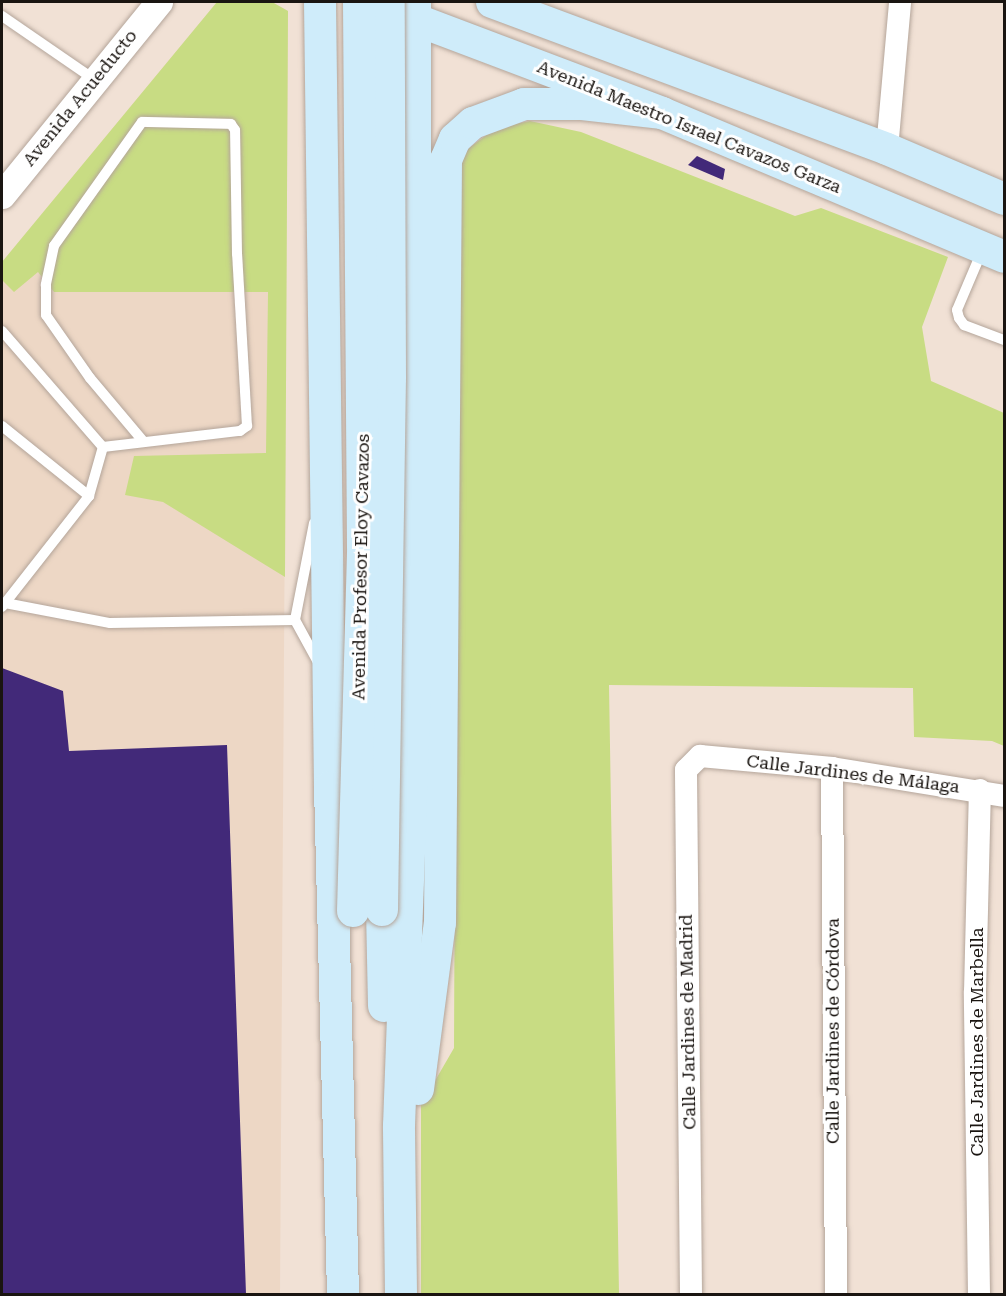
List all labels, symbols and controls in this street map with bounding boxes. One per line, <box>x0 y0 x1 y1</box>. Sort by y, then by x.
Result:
street label: Avenida Acueducto <box>18 25 142 171</box>
street label: Avenida Maestro Israel Cavazos Garza <box>534 56 844 198</box>
street label: Avenida Profesor Eloy Cavazos <box>348 434 374 700</box>
street label: Calle Jardines de Málaga <box>745 750 961 798</box>
street label: Calle Jardines de Madrid <box>675 914 701 1130</box>
street label: Calle Jardines de Córdova <box>822 918 844 1144</box>
street label: Calle Jardines de Marbella <box>966 927 988 1157</box>

